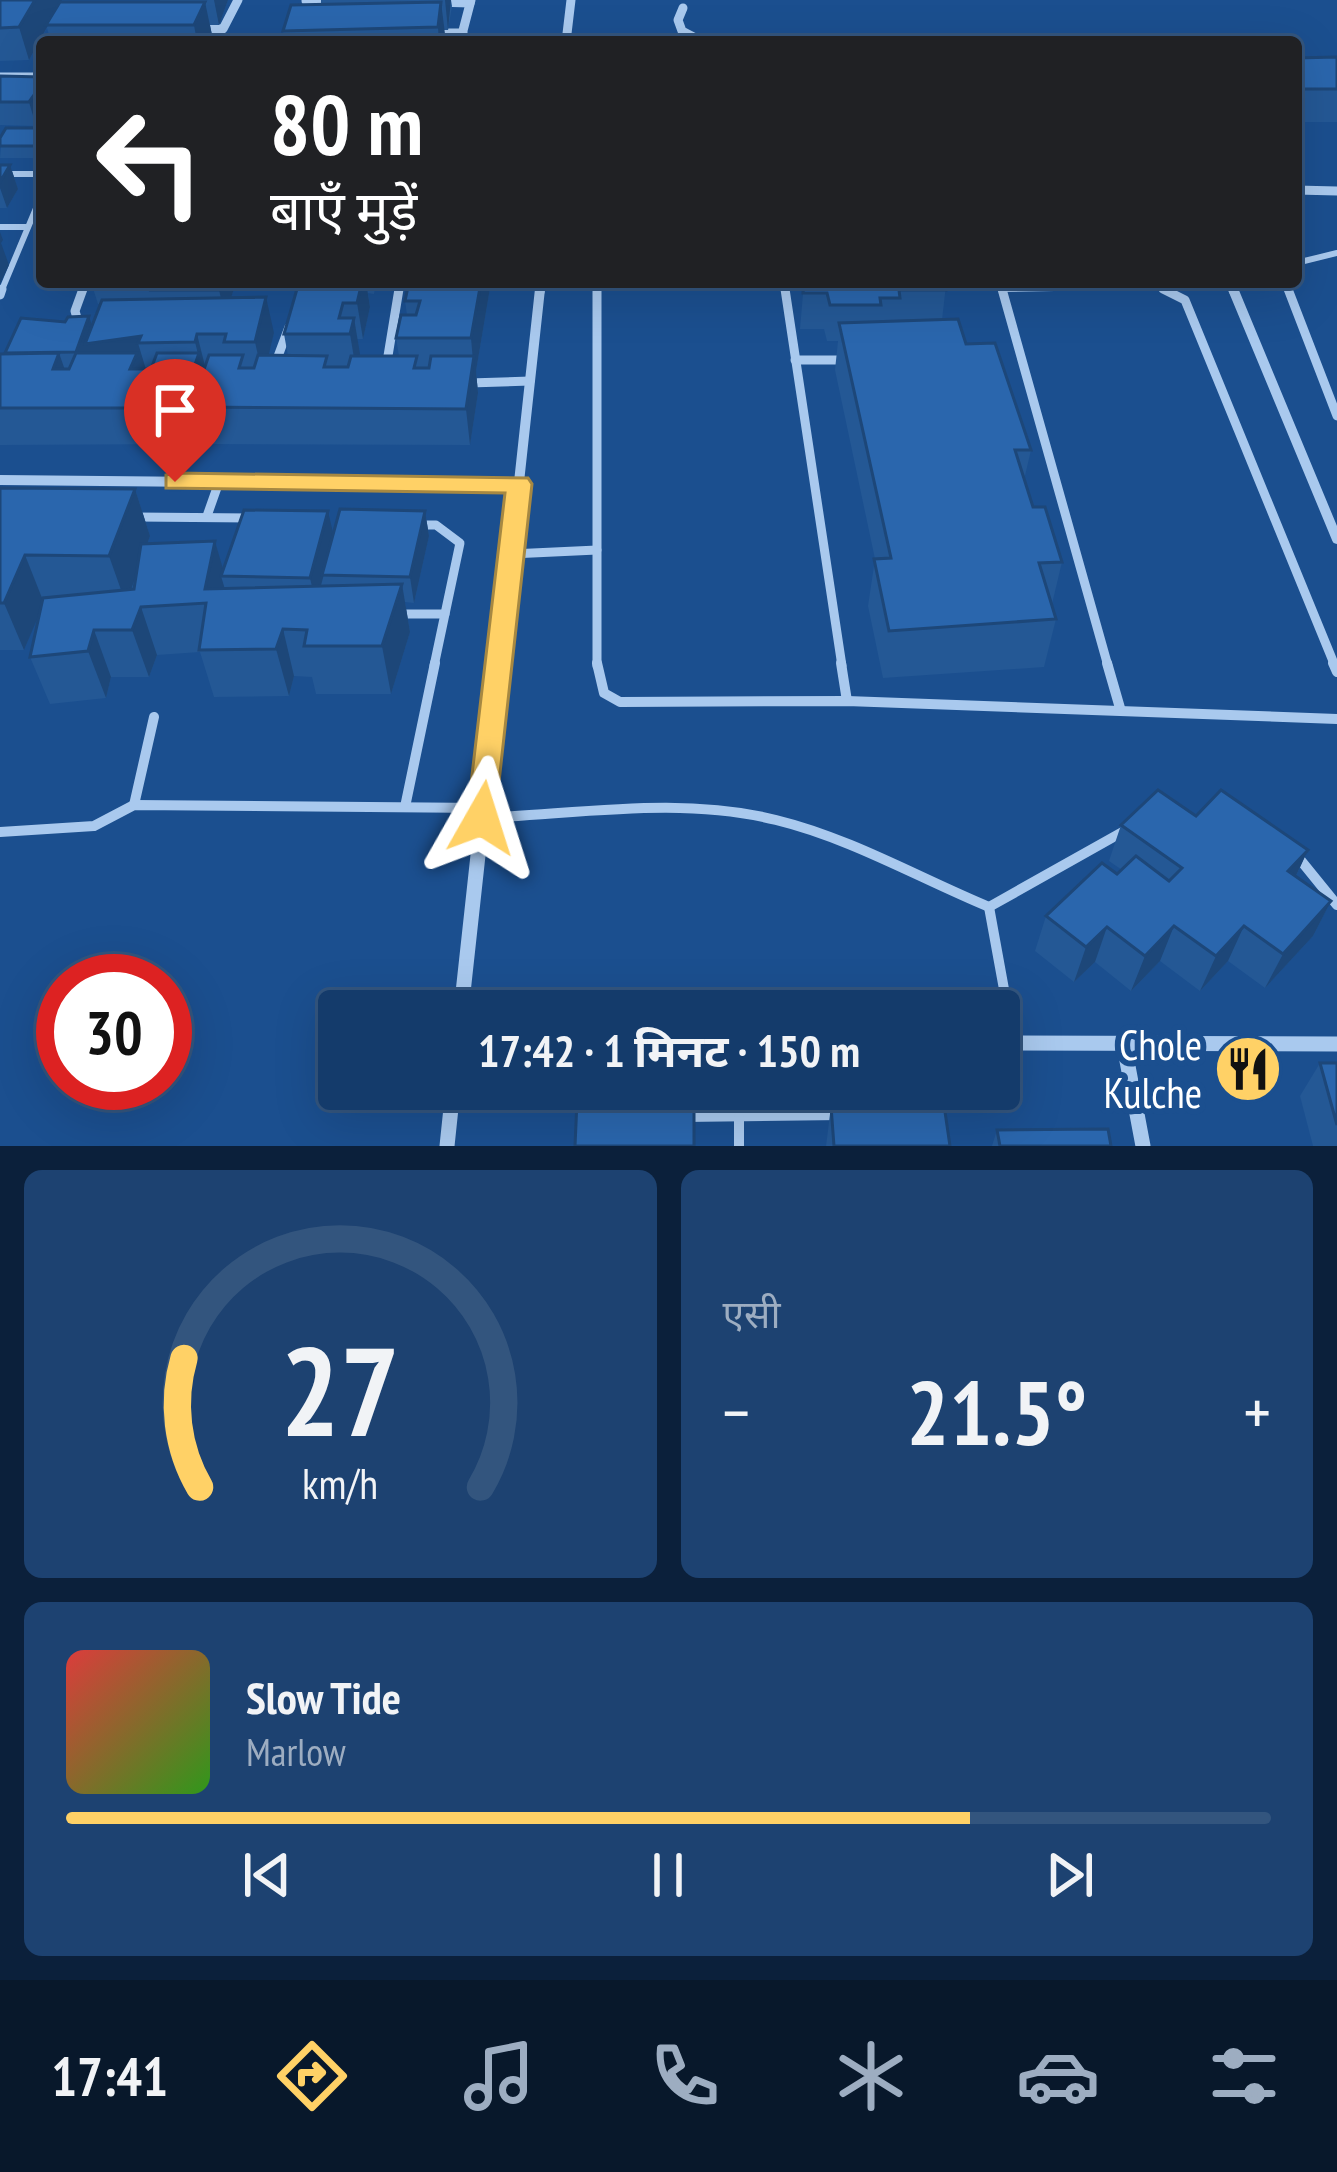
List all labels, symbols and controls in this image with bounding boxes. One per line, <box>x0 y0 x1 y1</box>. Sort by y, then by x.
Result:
text: 80 m <box>270 69 423 178</box>
icon: left <box>72 84 228 240</box>
text: बाएँ मुड़ें <box>270 175 417 245</box>
pin <box>124 359 226 482</box>
icon: arrive <box>142 377 208 443</box>
position arrow <box>419 755 545 881</box>
speed limit sign: 30 <box>36 954 192 1110</box>
place label: Chole Kulche <box>1103 1017 1202 1120</box>
text: 17:42 · 1 मिनट · 150 m <box>478 1021 860 1079</box>
restaurant icon: Chole Kulche <box>1213 1034 1283 1104</box>
text: एसी <box>723 1288 781 1339</box>
text: 27 <box>281 1309 400 1470</box>
text: 21.5° <box>906 1353 1087 1470</box>
text: − <box>723 1369 750 1454</box>
text: + <box>1244 1369 1271 1454</box>
text: km/h <box>302 1455 378 1511</box>
text: Slow Tide <box>246 1668 401 1726</box>
text: Marlow <box>246 1726 346 1777</box>
icon: previous <box>234 1842 300 1908</box>
icon: pause <box>635 1842 701 1908</box>
icon: next <box>1037 1842 1103 1908</box>
icon: directions <box>270 2034 354 2118</box>
icon: music <box>457 2034 541 2118</box>
icon: phone <box>643 2034 727 2118</box>
icon: climate <box>829 2034 913 2118</box>
icon: car <box>1016 2034 1100 2118</box>
icon: filters <box>1202 2034 1286 2118</box>
text: 17:41 <box>51 2041 168 2111</box>

